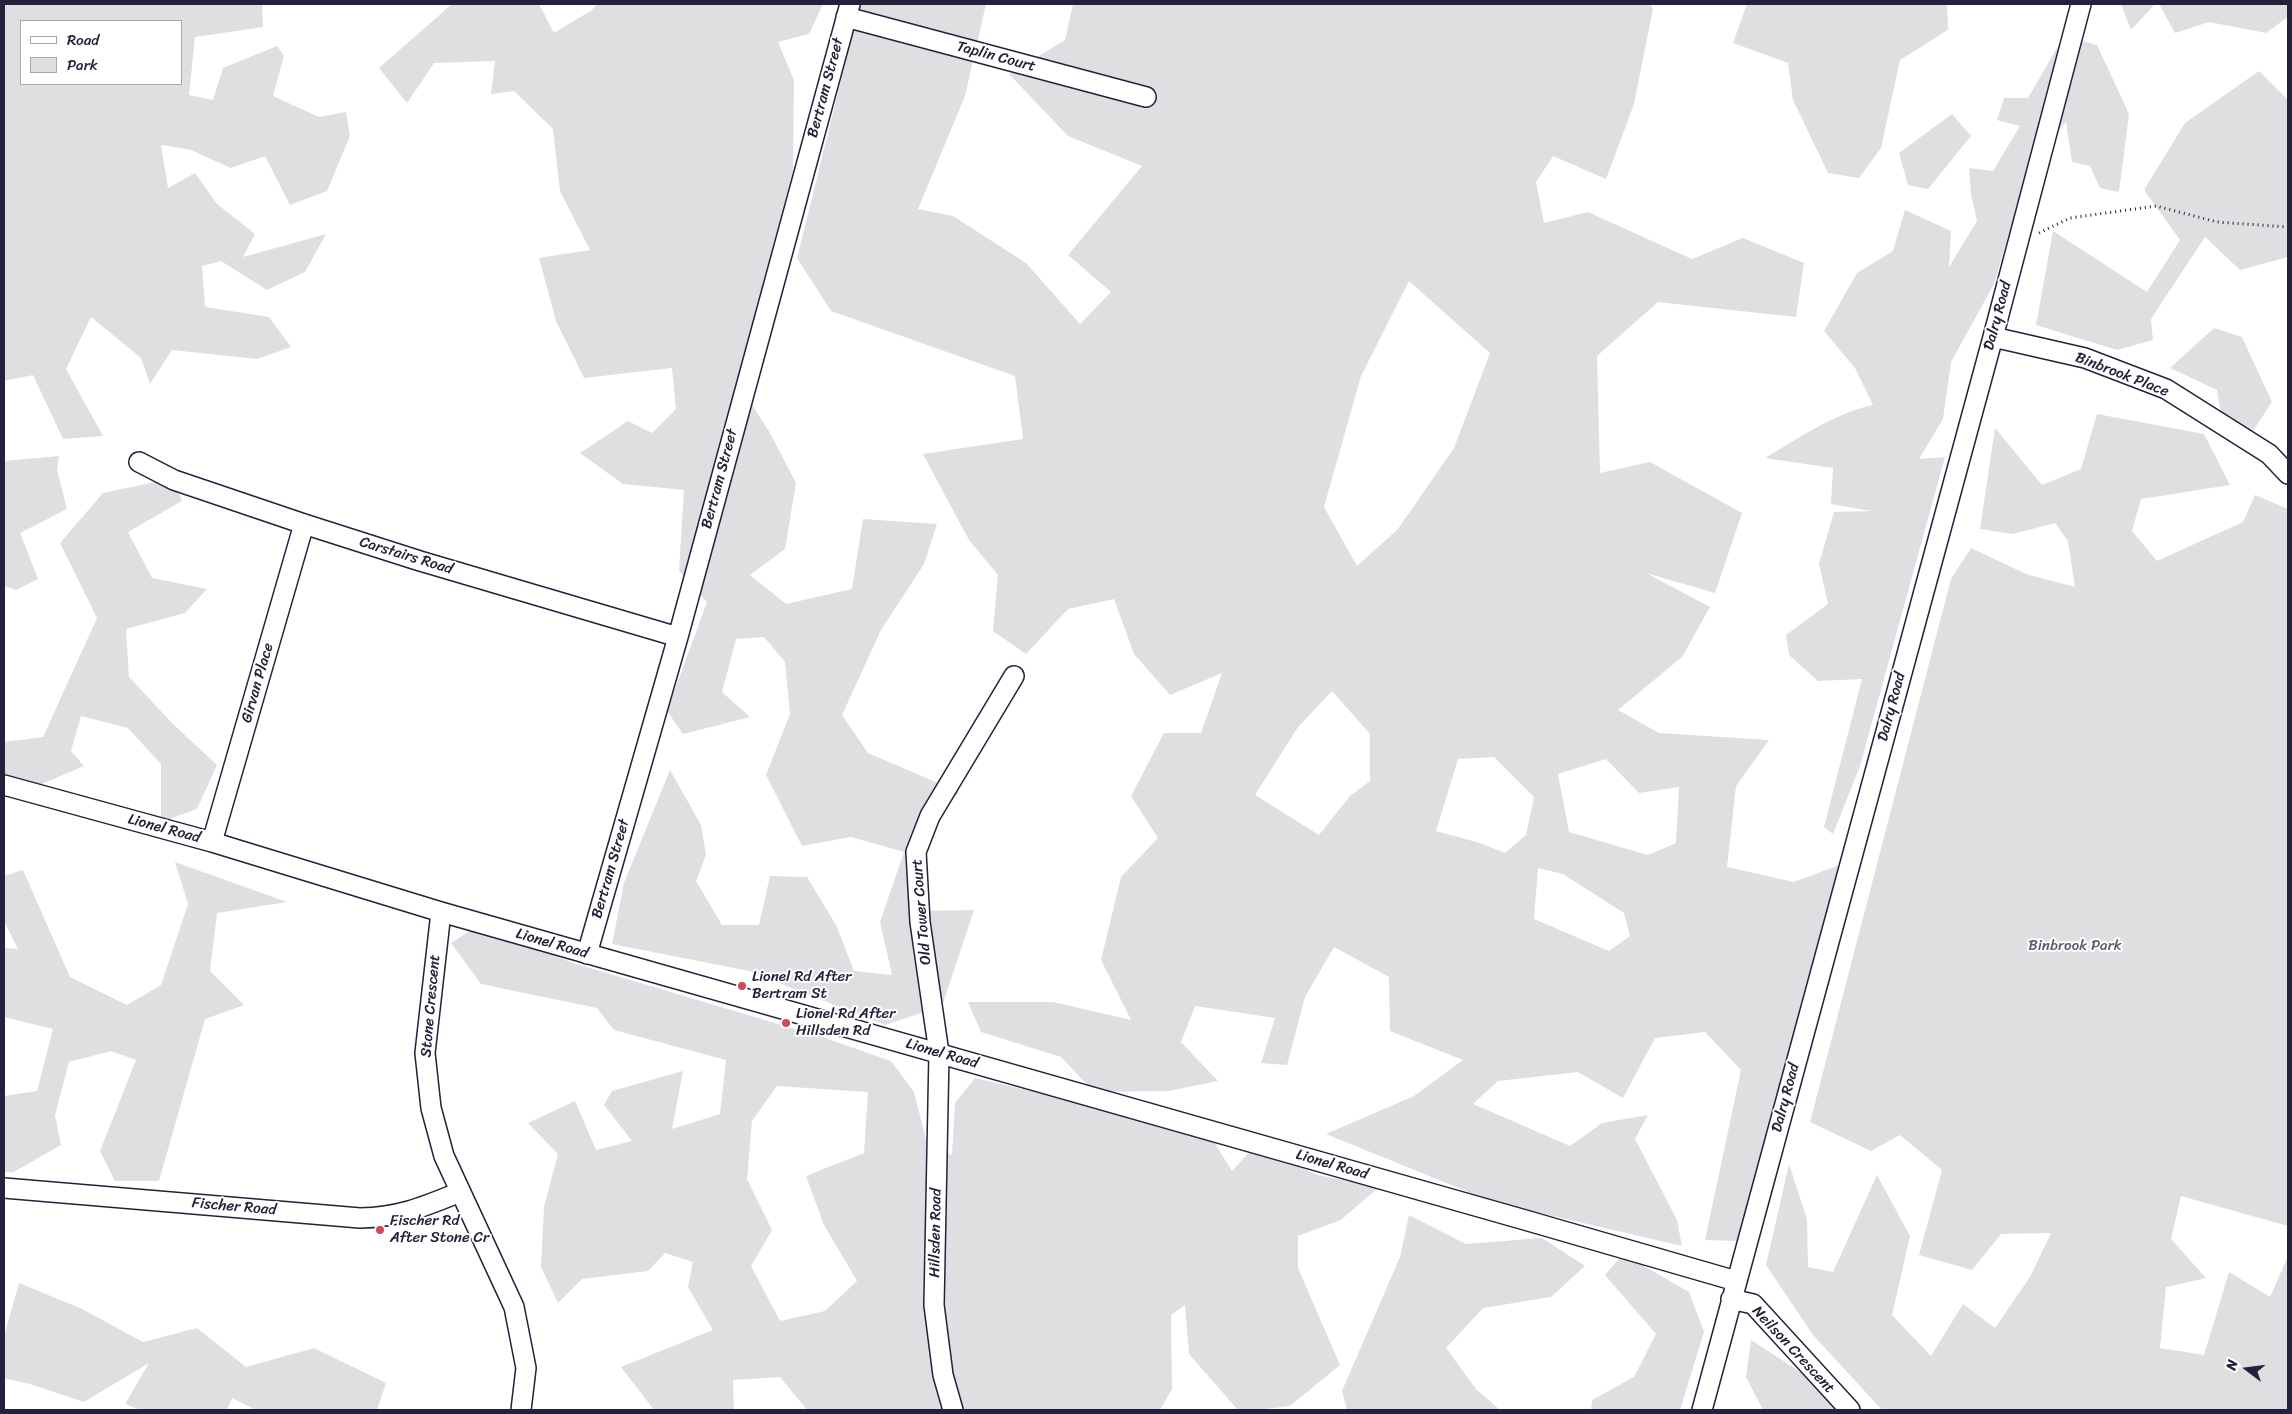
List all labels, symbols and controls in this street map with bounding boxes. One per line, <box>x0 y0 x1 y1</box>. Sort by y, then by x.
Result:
legend <box>20 20 182 85</box>
text: Road <box>67 27 99 53</box>
street label: Bertram Street <box>804 36 848 140</box>
street label: Taplin Court <box>955 38 1037 76</box>
text: Park <box>67 52 98 78</box>
street label: Dalry Road <box>1980 280 2016 352</box>
street label: Binbrook Place <box>2073 349 2171 401</box>
street label: Bertram Street <box>698 427 742 531</box>
street label: Carstairs Road <box>357 533 455 579</box>
street label: Girvan Place <box>238 641 278 725</box>
street label: Dalry Road <box>1874 671 1910 743</box>
street label: Lionel Road <box>126 811 202 847</box>
street label: Bertram Street <box>588 817 634 921</box>
street label: Old Tower Court <box>908 858 936 966</box>
street label: Lionel Road <box>514 925 590 963</box>
park label: Binbrook Park <box>2028 937 2122 955</box>
street label: Stone Crescent <box>418 954 444 1058</box>
place label: Lionel Rd After Bertram St <box>752 968 851 1003</box>
marker: Lionel Rd After Bertram St <box>736 980 748 992</box>
place label: Lionel Rd After Hillsden Rd <box>796 1005 895 1040</box>
marker: Lionel Rd After Hillsden Rd <box>780 1017 792 1029</box>
street label: Lionel Road <box>904 1035 980 1073</box>
street label: Dalry Road <box>1768 1062 1804 1134</box>
street label: Lionel Road <box>1294 1146 1370 1184</box>
street label: Hillsden Road <box>926 1188 946 1278</box>
street label: Fischer Road <box>191 1194 277 1220</box>
place label: Fischer Rd After Stone Cr <box>390 1212 489 1247</box>
marker: Fischer Rd After Stone Cr <box>374 1224 386 1236</box>
street label: Neilson Crescent <box>1748 1303 1838 1397</box>
north arrow <box>2222 1344 2272 1394</box>
text: N <box>2219 1357 2245 1373</box>

